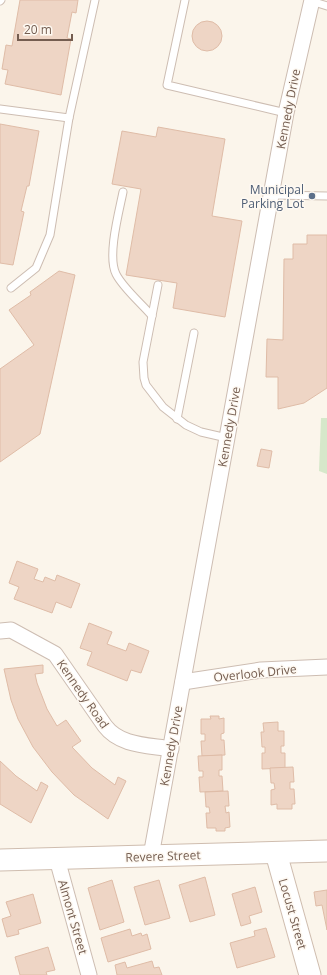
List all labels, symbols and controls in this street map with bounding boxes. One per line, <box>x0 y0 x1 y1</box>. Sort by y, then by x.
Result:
scale bar <box>18 16 72 42</box>
text: 20 m <box>24 21 52 38</box>
street label: Kennedy Drive <box>272 67 304 151</box>
place label: Municipal Parking Lot <box>241 181 304 212</box>
marker: Municipal Parking Lot <box>307 191 317 201</box>
street label: Kennedy Drive <box>214 385 244 469</box>
street label: Kennedy Road <box>53 656 113 732</box>
street label: Overlook Drive <box>213 660 298 686</box>
street label: Kennedy Drive <box>156 704 186 788</box>
street label: Revere Street <box>125 846 201 866</box>
street label: Locust Street <box>275 876 311 952</box>
street label: Almont Street <box>54 878 92 956</box>

